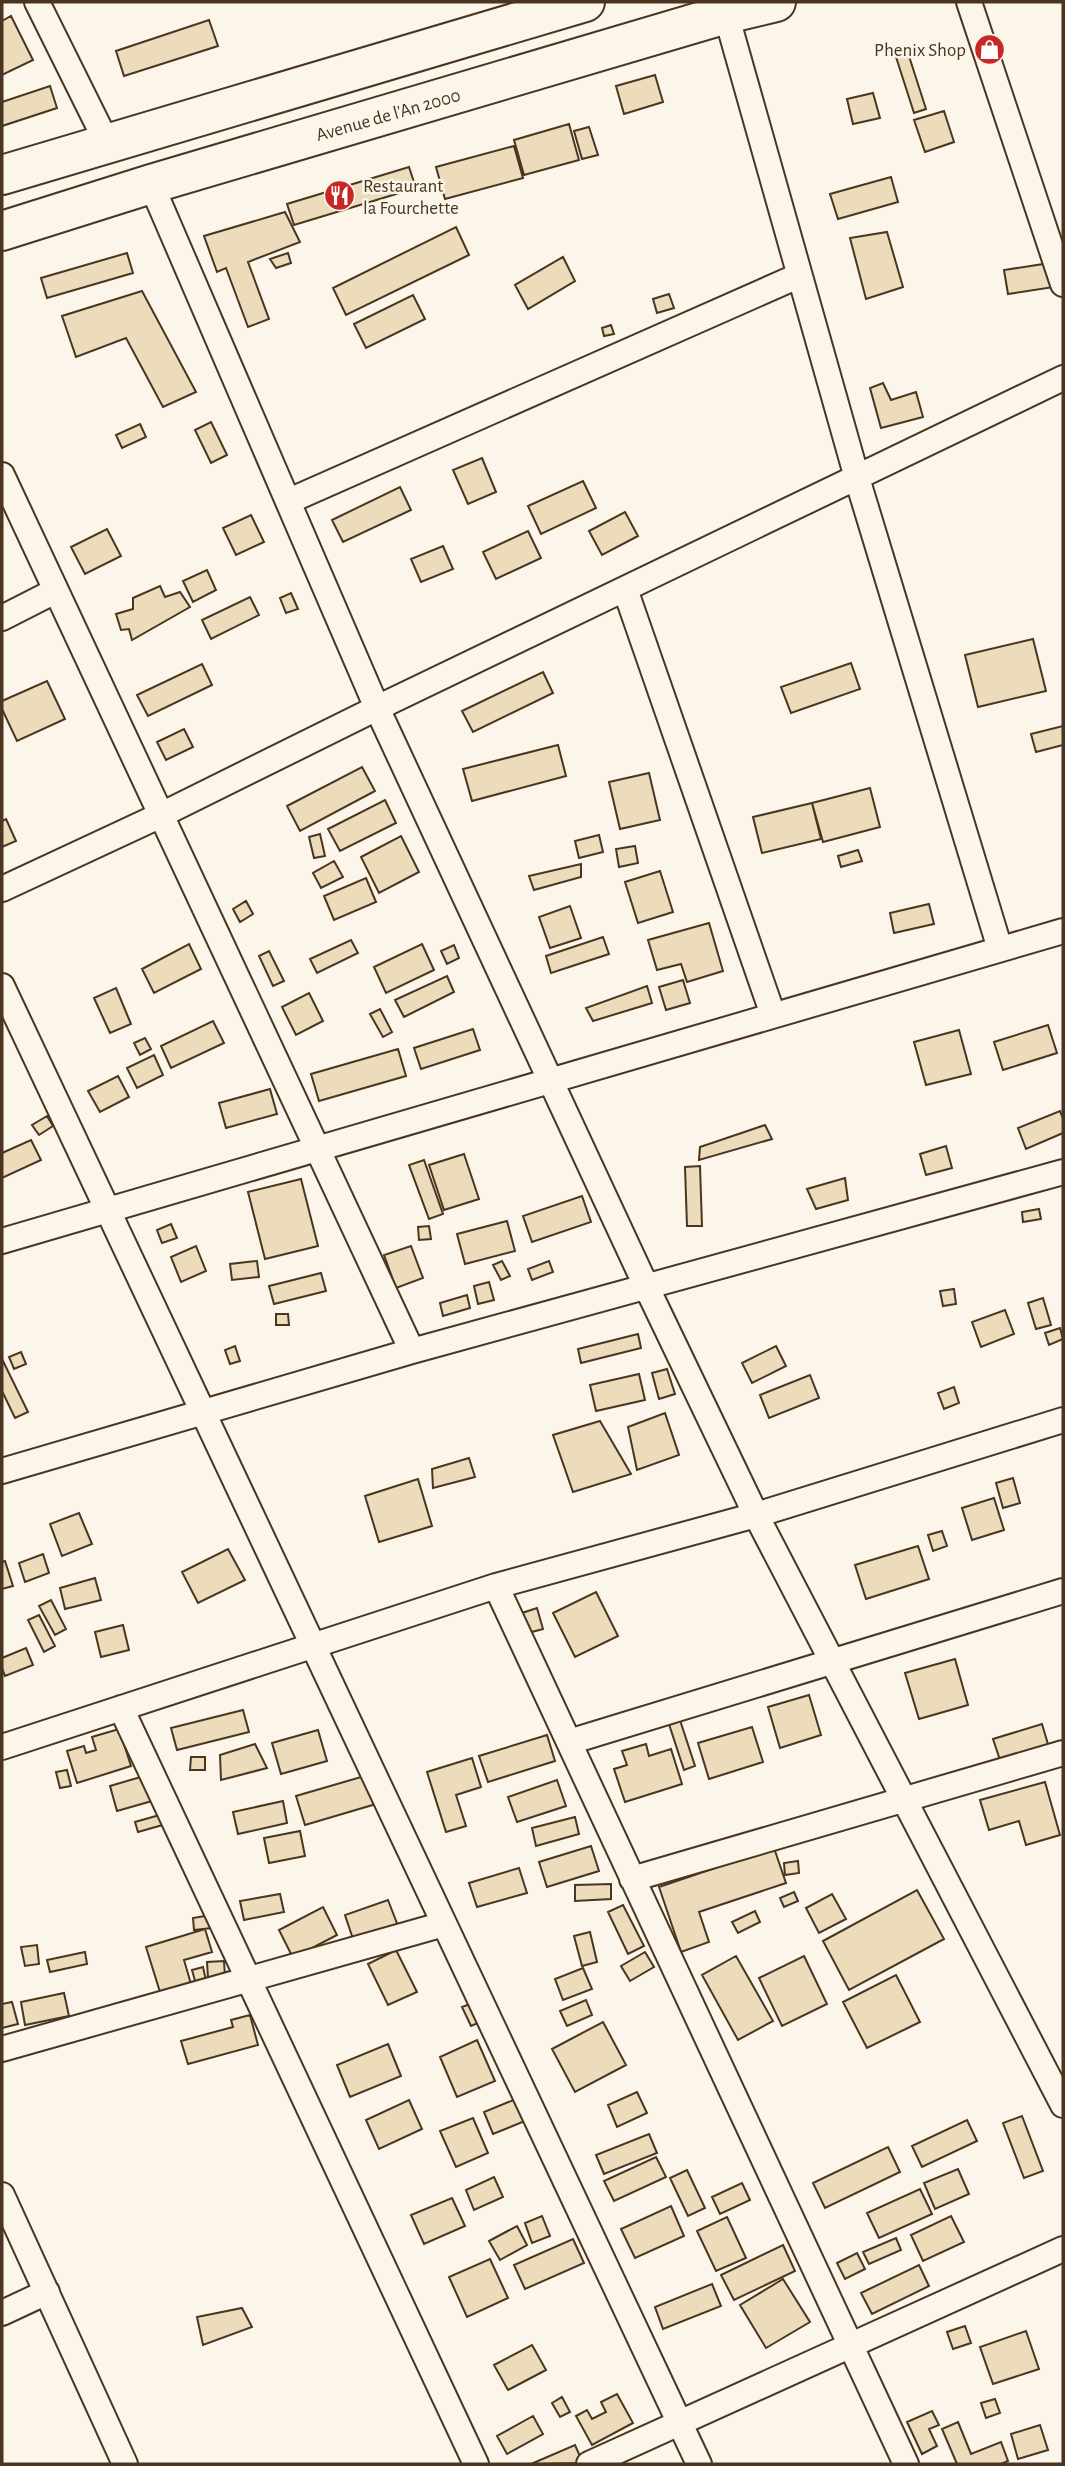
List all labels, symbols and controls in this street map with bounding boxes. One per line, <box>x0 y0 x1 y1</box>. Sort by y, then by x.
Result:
shop icon: Phenix Shop <box>972 32 1006 66</box>
place label: Phenix Shop <box>874 41 966 60</box>
street label: Avenue de l'An 2000 <box>314 86 463 145</box>
place label: Restaurant la Fourchette <box>363 177 459 218</box>
restaurant icon: Restaurant la Fourchette <box>323 179 357 213</box>

